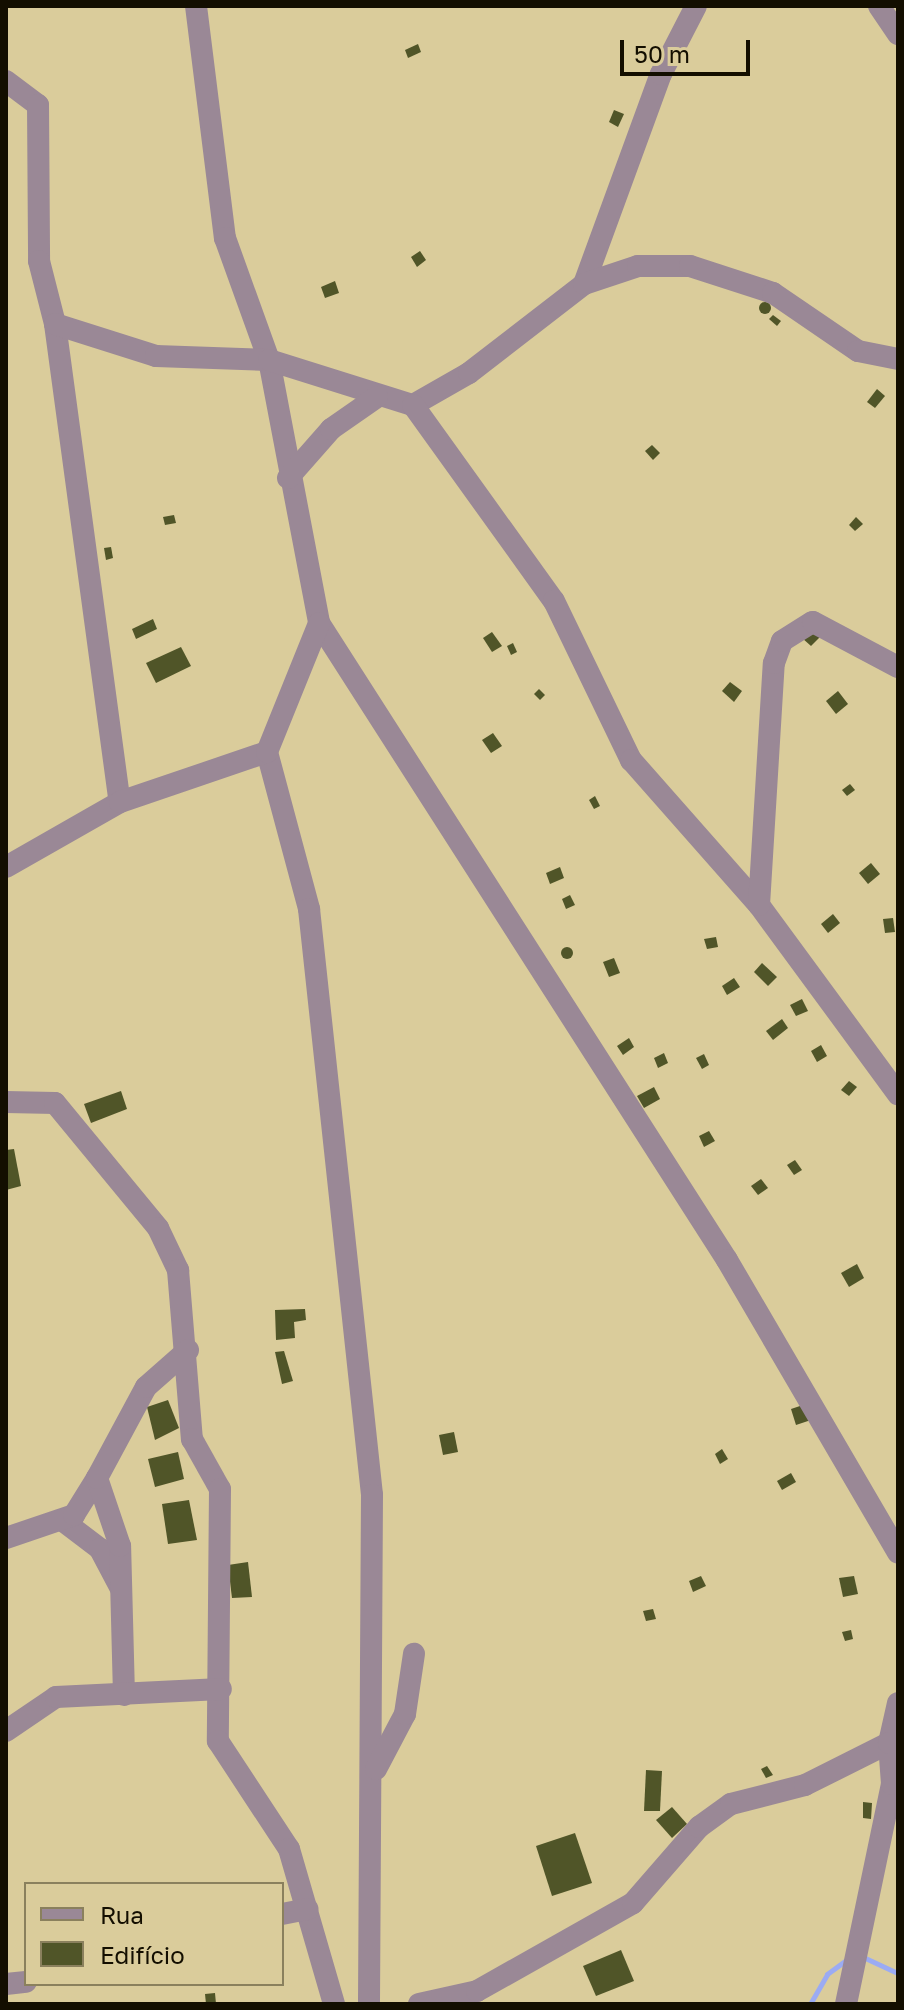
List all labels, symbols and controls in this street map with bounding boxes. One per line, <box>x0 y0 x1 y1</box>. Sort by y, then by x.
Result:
scale bar <box>624 24 754 74</box>
text: 50 m <box>634 39 690 68</box>
legend <box>24 1882 284 1986</box>
text: Rua <box>100 1900 144 1929</box>
text: Edifício <box>100 1940 185 1969</box>

